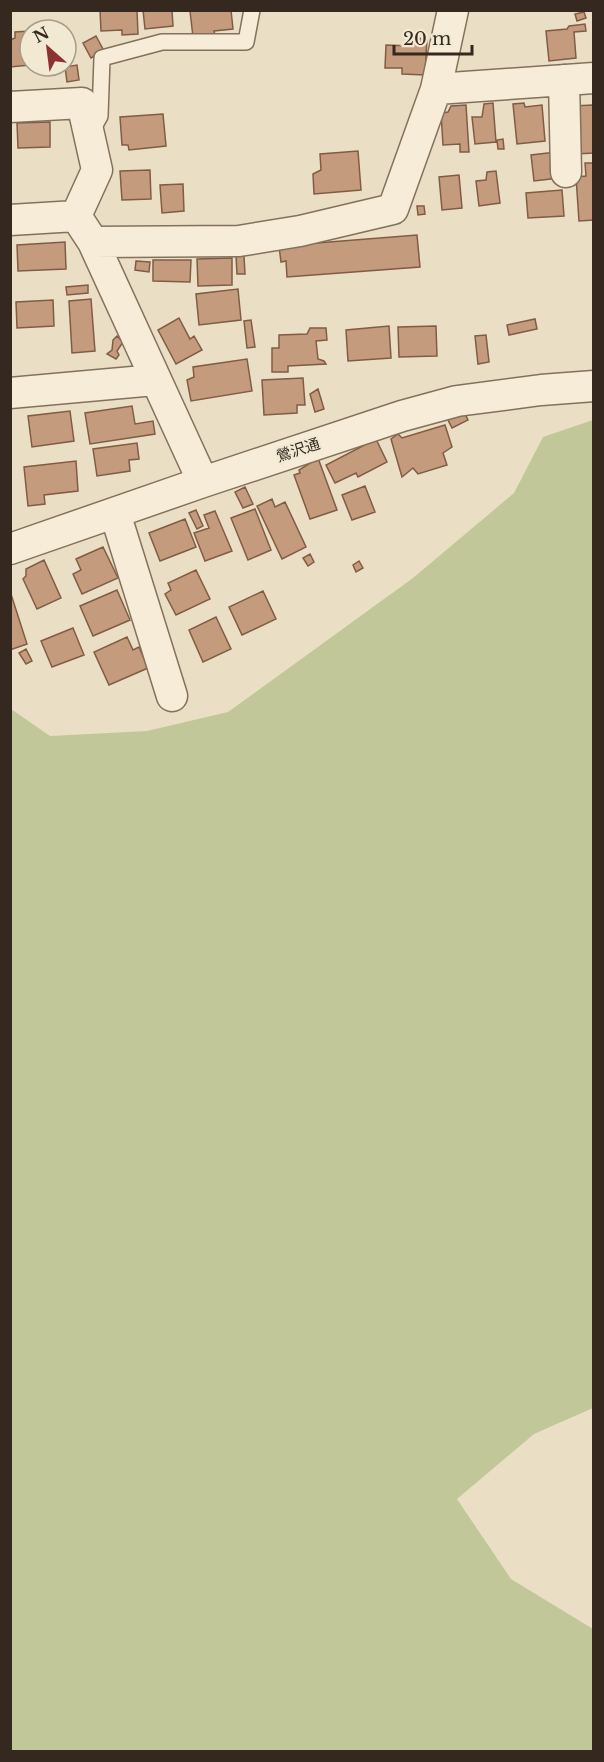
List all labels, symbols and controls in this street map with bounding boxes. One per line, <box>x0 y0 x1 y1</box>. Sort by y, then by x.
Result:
north arrow <box>18 18 78 78</box>
scale bar <box>394 18 472 56</box>
text: N <box>30 22 52 47</box>
text: 20 m <box>403 28 451 50</box>
street label: 鶯沢通 <box>274 434 322 466</box>

